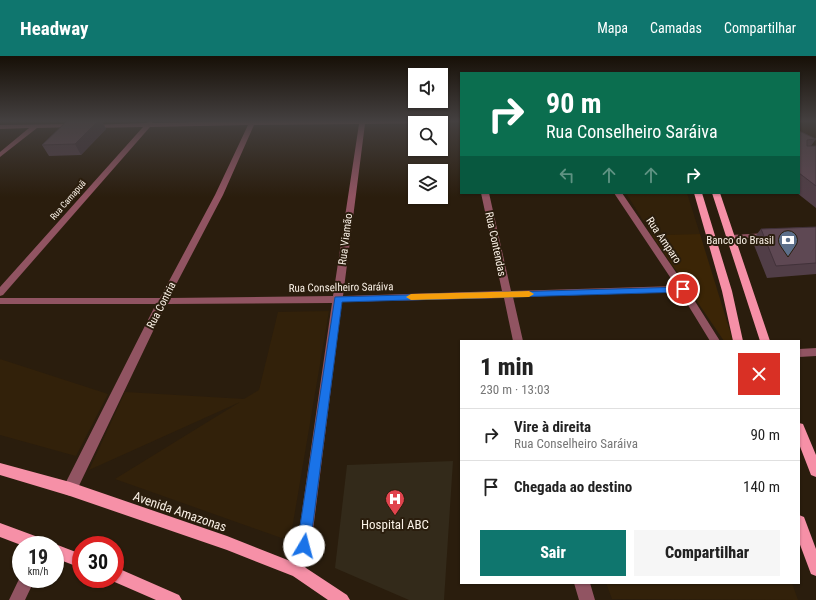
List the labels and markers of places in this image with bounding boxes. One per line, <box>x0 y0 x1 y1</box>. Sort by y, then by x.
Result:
bank icon: Banco do Brasil <box>777 229 799 257</box>
place label: Banco do Brasil <box>706 234 774 247</box>
pin <box>666 272 700 306</box>
hospital icon: Hospital ABC <box>384 488 406 516</box>
place label: Hospital ABC <box>361 517 429 532</box>

